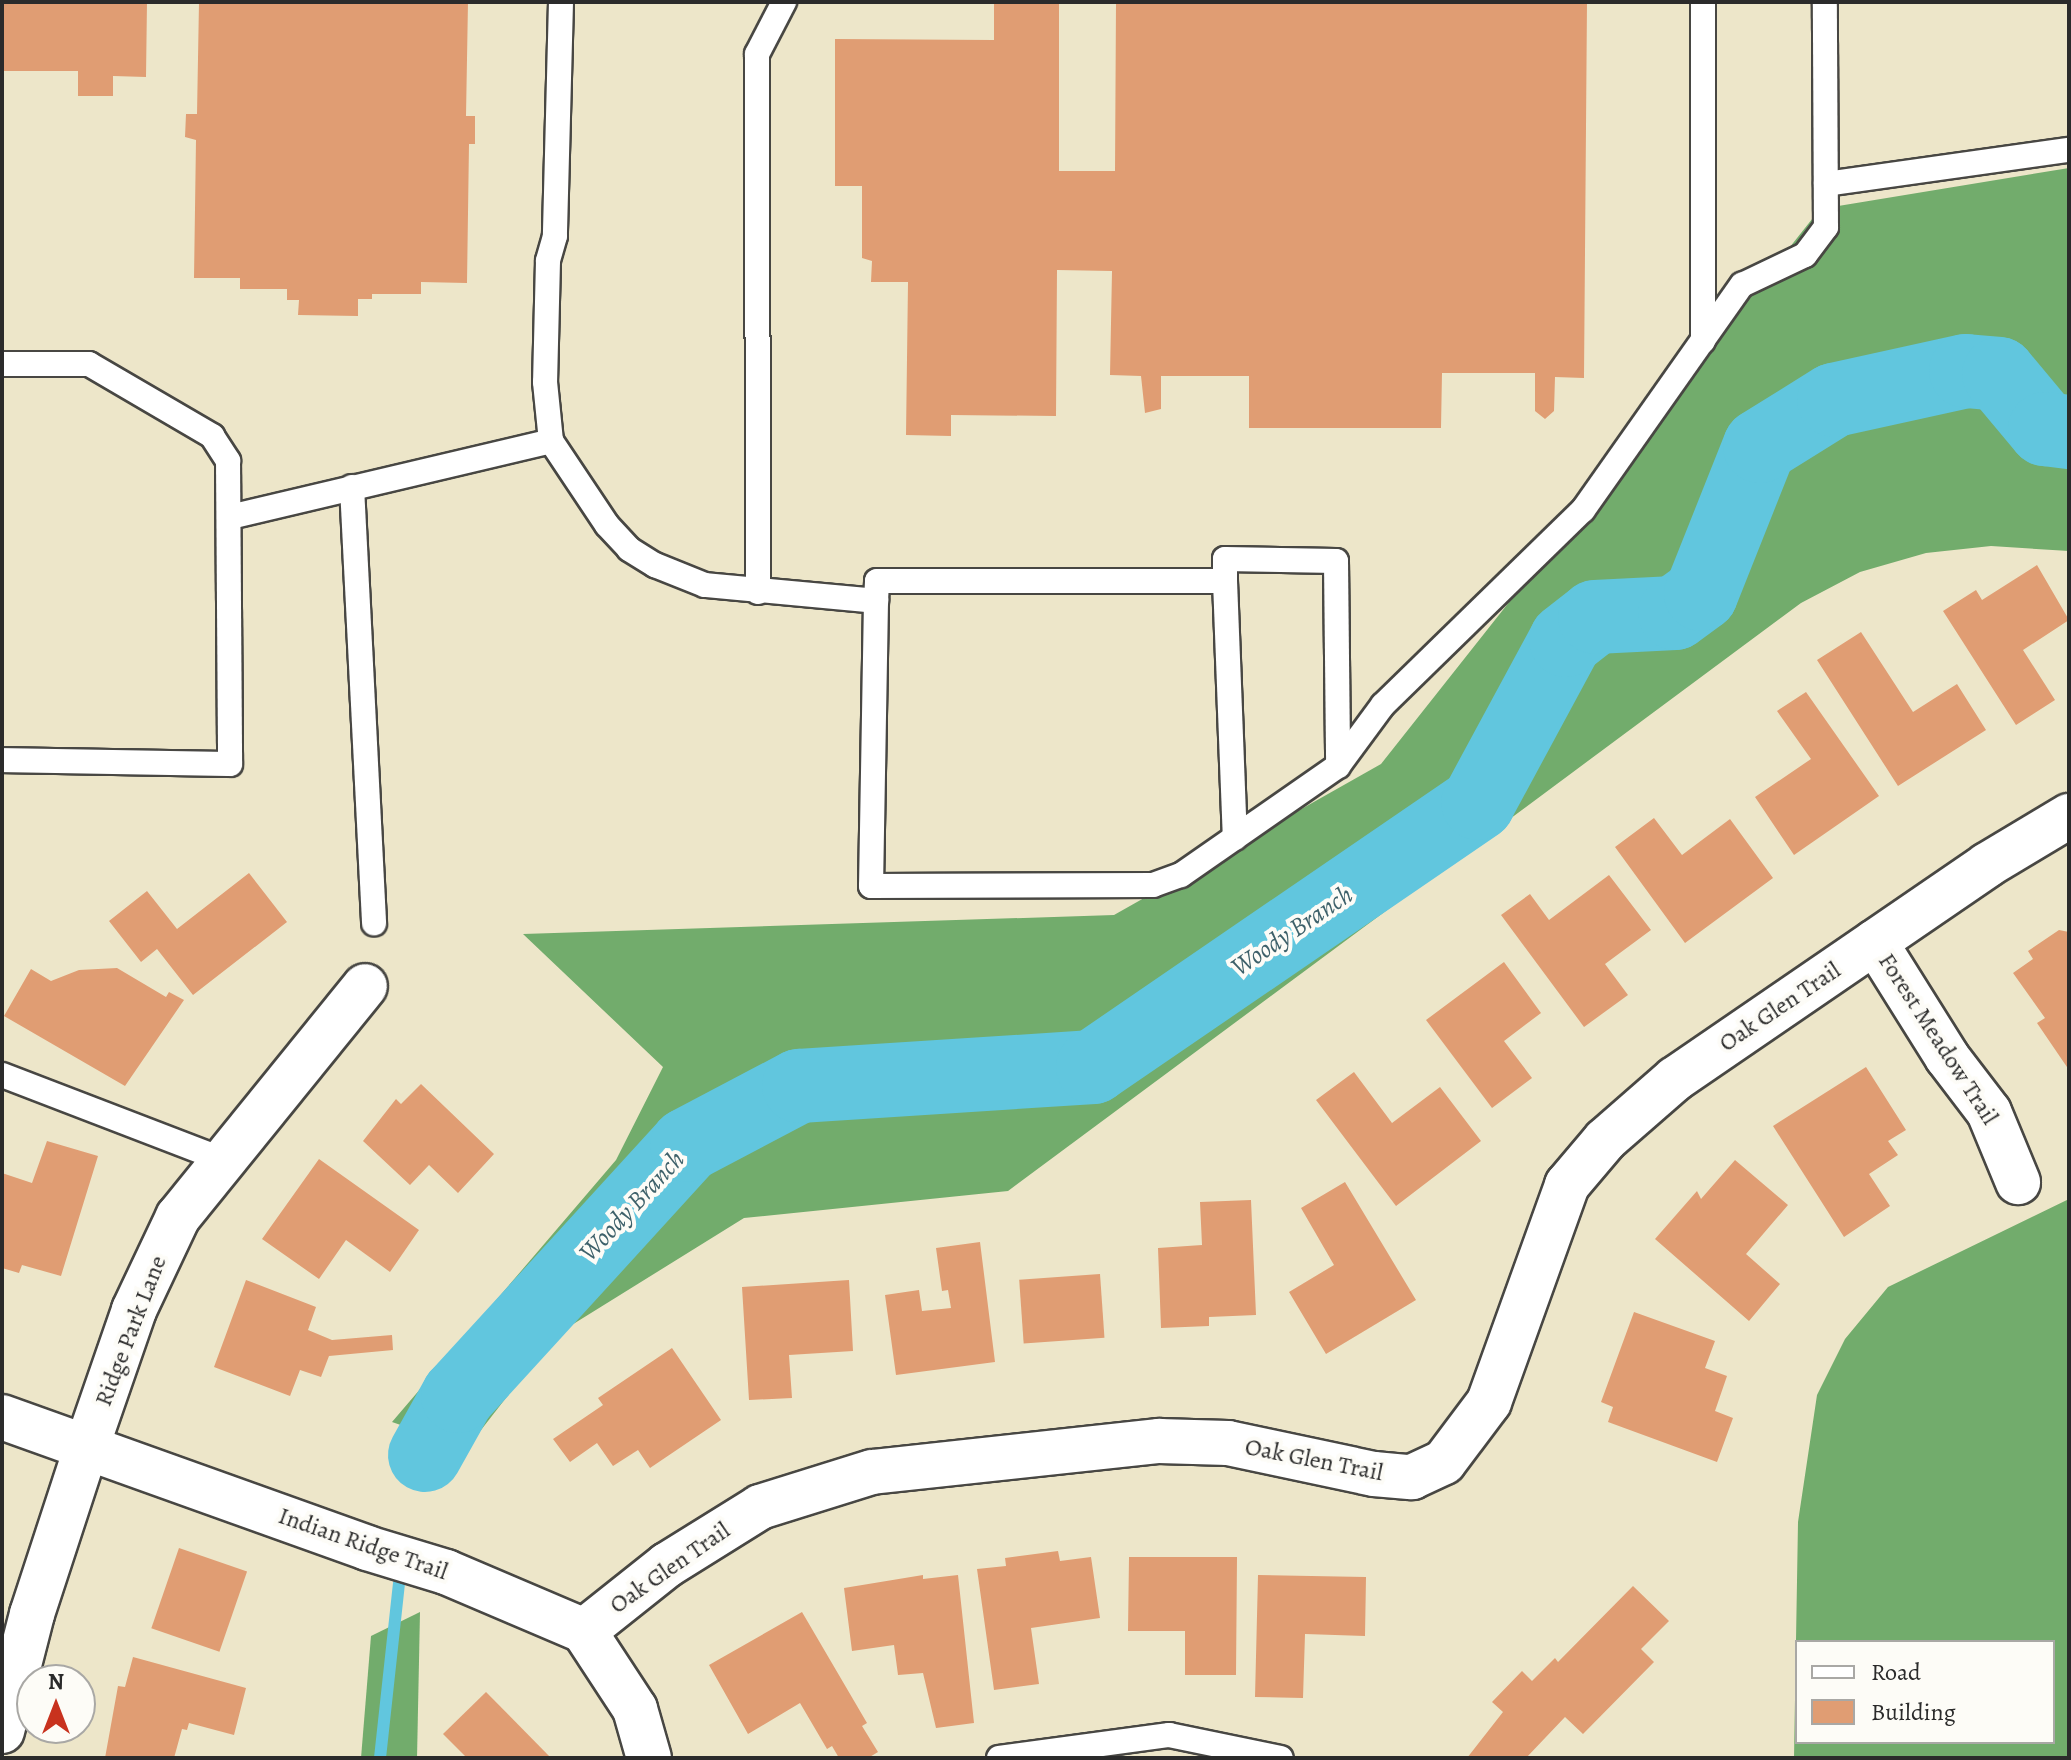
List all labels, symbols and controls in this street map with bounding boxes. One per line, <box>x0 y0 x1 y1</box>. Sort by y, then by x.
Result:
water label: Woody Branch <box>1225 879 1359 983</box>
street label: Forest Meadow Trail <box>1872 948 2004 1130</box>
street label: Oak Glen Trail <box>1714 956 1846 1058</box>
water label: Woody Branch <box>573 1144 691 1268</box>
street label: Ridge Park Lane <box>89 1252 173 1410</box>
street label: Oak Glen Trail <box>1243 1433 1385 1487</box>
street label: Indian Ridge Trail <box>275 1502 451 1586</box>
street label: Oak Glen Trail <box>604 1516 736 1620</box>
legend <box>1795 1640 2055 1744</box>
text: Road <box>1871 1656 1921 1688</box>
north arrow <box>16 1664 96 1744</box>
text: N <box>48 1667 64 1697</box>
text: Building <box>1871 1696 1956 1728</box>

